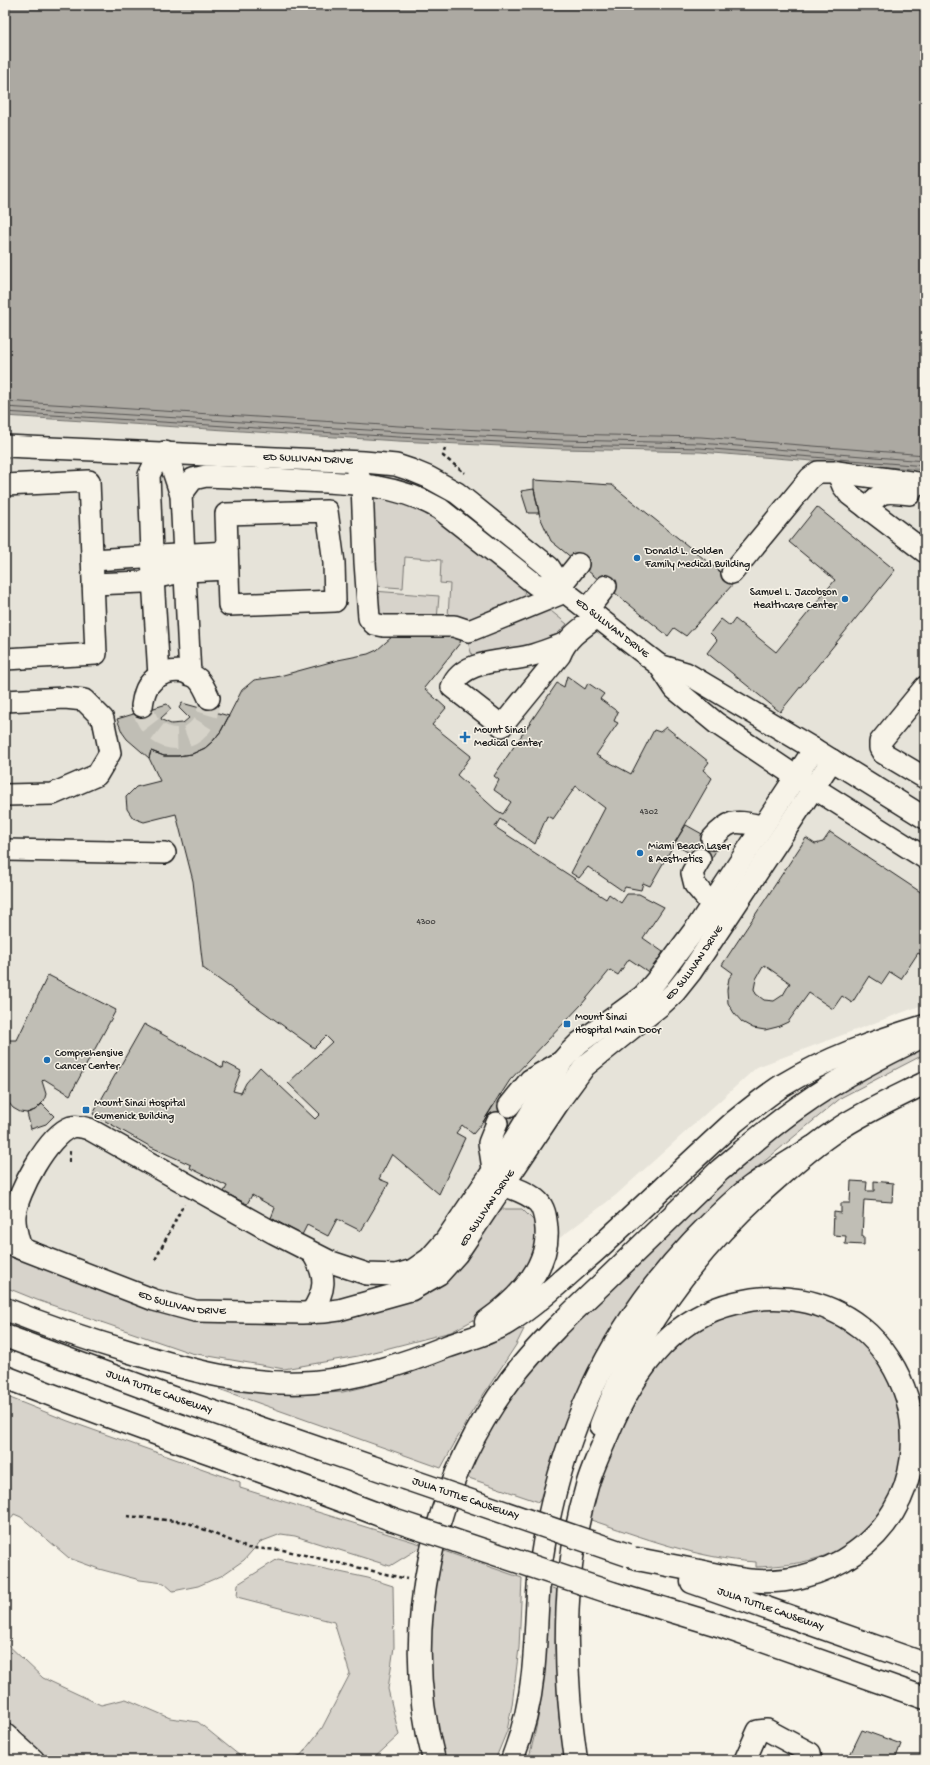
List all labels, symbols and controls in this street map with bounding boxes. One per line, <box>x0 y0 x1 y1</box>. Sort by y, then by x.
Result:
street label: ED SULLIVAN DRIVE <box>263 451 354 468</box>
place label: Donald L. Golden Family Medical Building <box>644 546 750 571</box>
marker: Donald L. Golden Family Medical Building <box>632 553 642 563</box>
place label: Samuel L. Jacobson Healthcare Center <box>750 587 838 612</box>
marker: Samuel L. Jacobson Healthcare Center <box>840 594 850 604</box>
street label: ED SULLIVAN DRIVE <box>573 596 652 661</box>
place label: Mount Sinai Medical Center <box>474 725 543 750</box>
marker: Mount Sinai Medical Center <box>459 731 471 743</box>
house number: 4302 <box>640 807 659 818</box>
place label: Miami Beach Laser & Aesthetics <box>648 841 731 866</box>
marker: Miami Beach Laser & Aesthetics <box>635 848 645 858</box>
house number: 4300 <box>416 917 436 928</box>
street label: ED SULLIVAN DRIVE <box>664 923 727 1003</box>
place label: Mount Sinai Hospital Main Door <box>575 1012 662 1037</box>
marker: Mount Sinai Hospital Main Door <box>562 1019 572 1029</box>
place label: Comprehensive Cancer Center <box>55 1048 124 1073</box>
marker: Comprehensive Cancer Center <box>42 1055 52 1065</box>
place label: Mount Sinai Hospital Gumenick Building <box>94 1098 186 1123</box>
marker: Mount Sinai Hospital Gumenick Building <box>81 1105 91 1115</box>
street label: ED SULLIVAN DRIVE <box>458 1167 518 1249</box>
street label: ED SULLIVAN DRIVE <box>136 1288 227 1318</box>
street label: JULIA TUTTLE CAUSEWAY <box>104 1368 214 1417</box>
street label: JULIA TUTTLE CAUSEWAY <box>410 1475 521 1523</box>
street label: JULIA TUTTLE CAUSEWAY <box>715 1585 825 1634</box>

